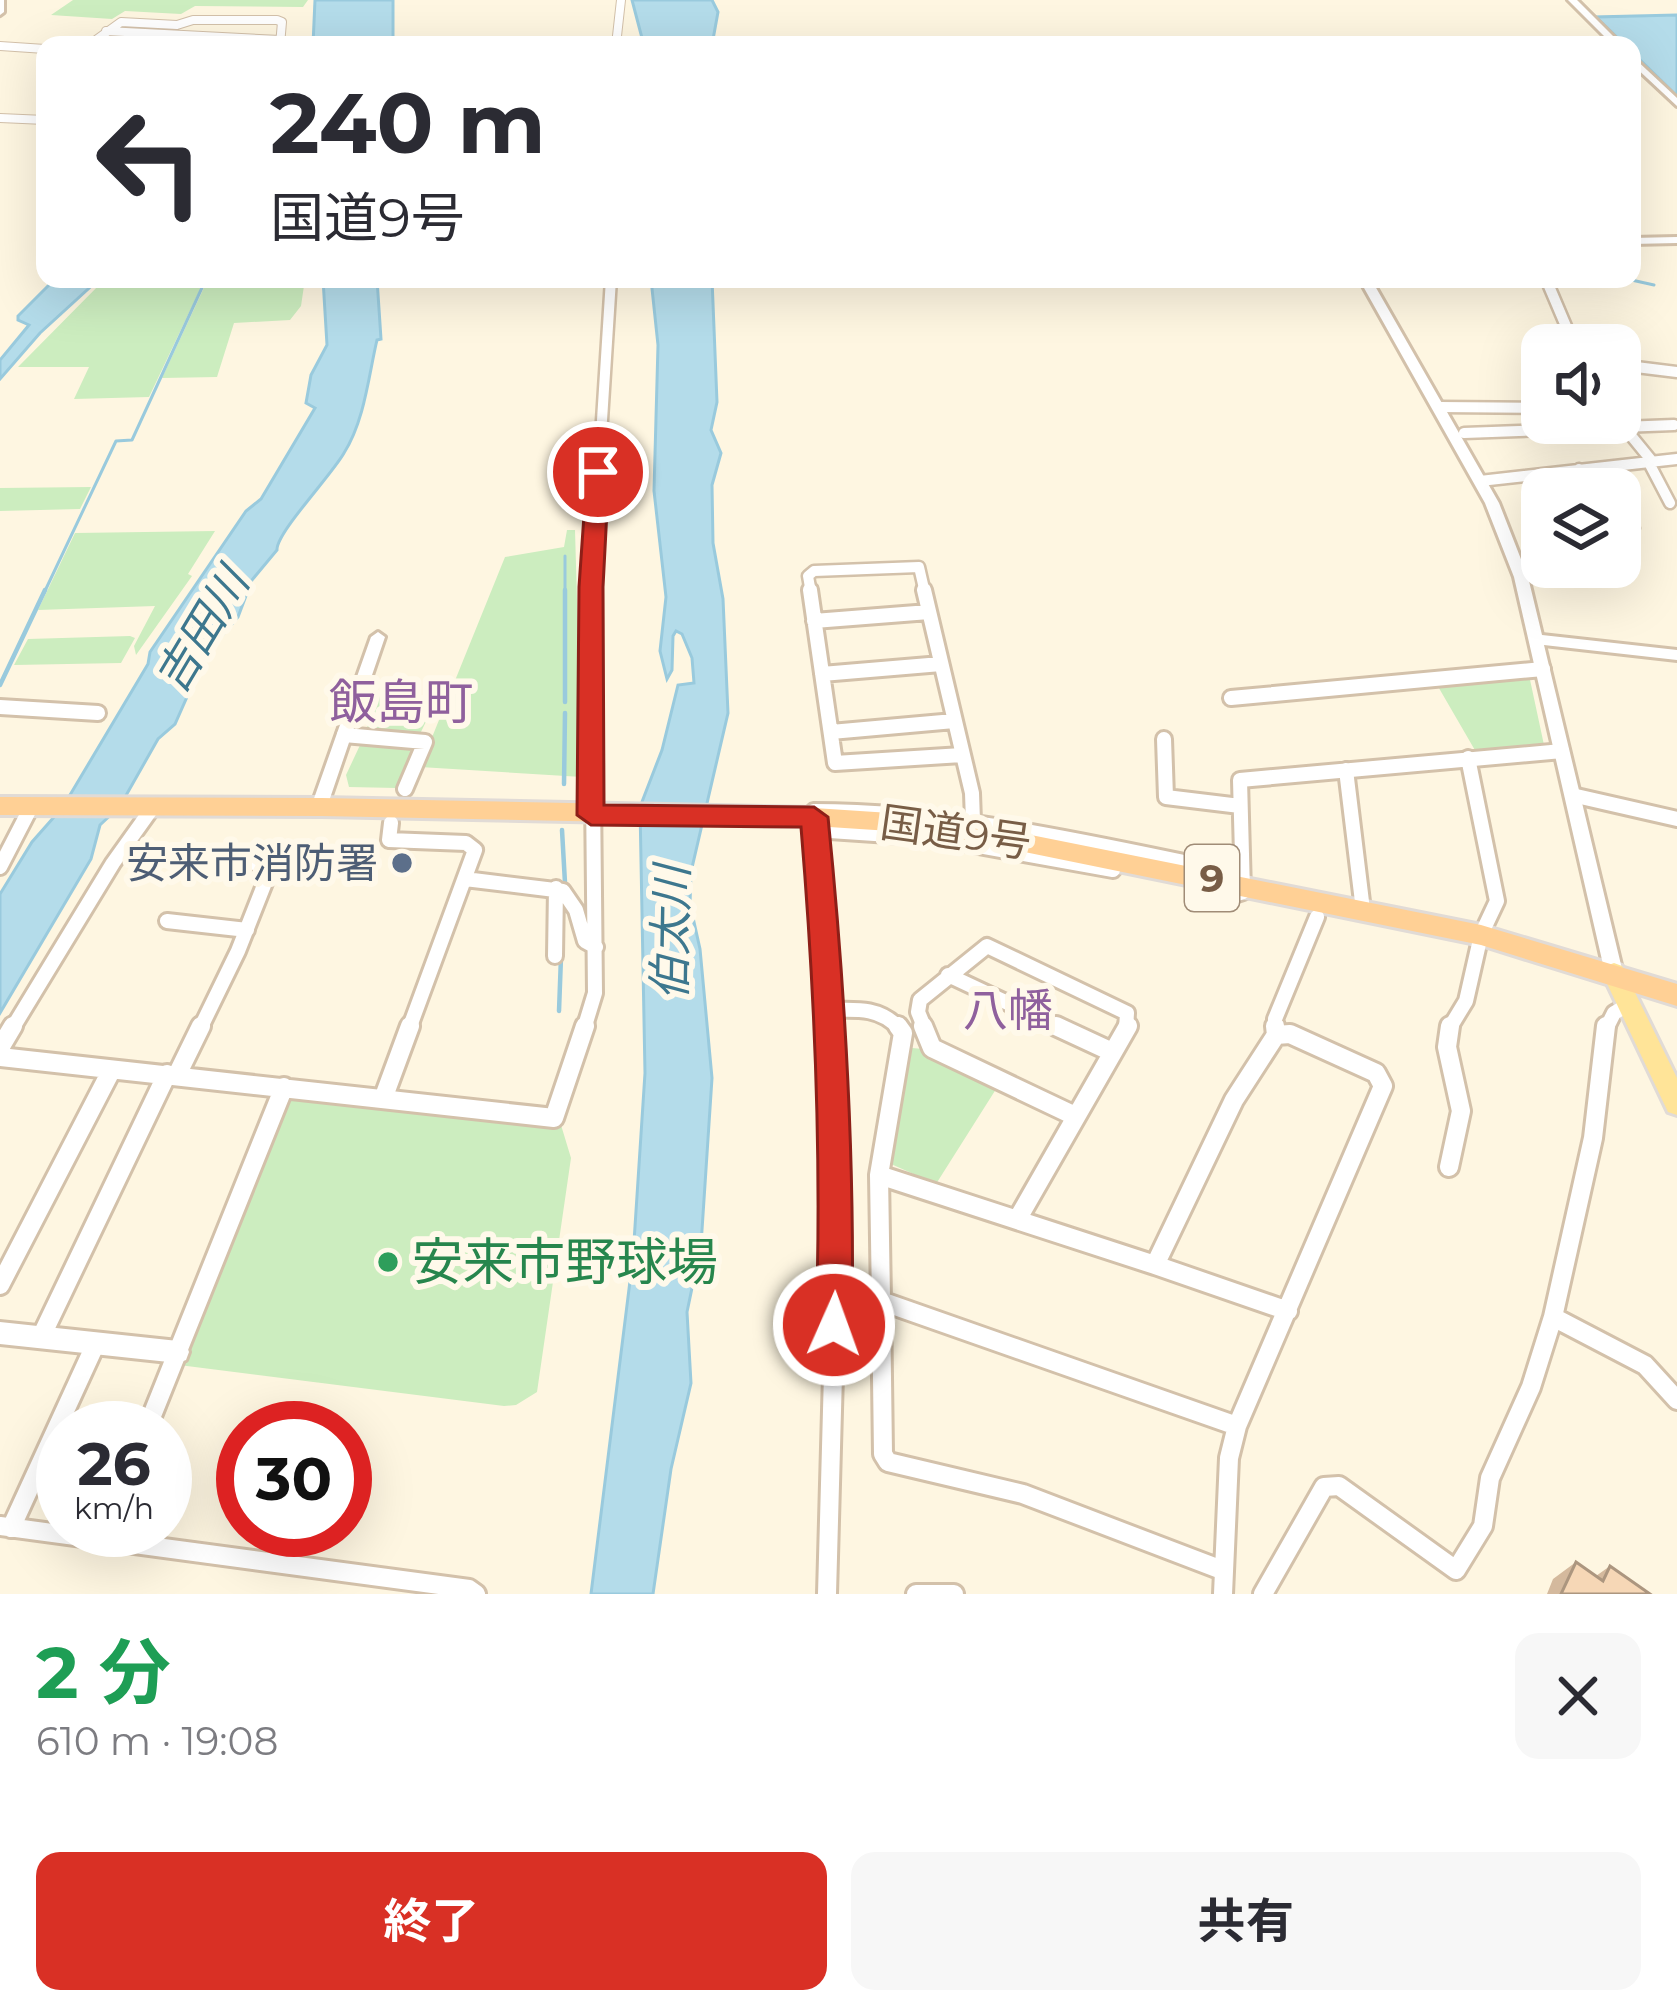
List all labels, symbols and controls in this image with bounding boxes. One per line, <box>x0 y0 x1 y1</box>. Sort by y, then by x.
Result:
text: 240 m <box>270 72 546 174</box>
icon: left <box>72 84 228 240</box>
text: 国道9号 <box>270 185 465 251</box>
map controls <box>1521 324 1641 588</box>
button: sound <box>1521 324 1641 444</box>
pin <box>547 421 649 523</box>
icon: arrive <box>565 439 631 505</box>
button: layers <box>1521 468 1641 588</box>
water label: 吉田川 <box>143 555 261 702</box>
district label: 飯島町 <box>329 673 473 731</box>
street label: 国道9号 <box>877 796 1035 868</box>
place label: 安来市消防署 <box>126 837 378 889</box>
road number: 9 <box>1185 845 1239 911</box>
marker: 安来市消防署 <box>389 850 415 876</box>
water label: 伯太川 <box>641 861 699 1001</box>
district label: 八幡 <box>963 982 1053 1037</box>
place label: 安来市野球場 <box>412 1231 718 1293</box>
marker: 安来市野球場 <box>375 1249 401 1275</box>
position arrow <box>771 1262 897 1388</box>
speed limit sign: 30 <box>216 1401 372 1557</box>
text: 26 <box>77 1427 151 1500</box>
text: km/h <box>74 1490 154 1527</box>
text: 2 分 <box>36 1628 171 1716</box>
button: close <box>1515 1633 1641 1759</box>
text: 610 m · 19:08 <box>36 1717 278 1765</box>
button: 終了 <box>36 1852 827 1990</box>
button: 共有 <box>851 1852 1641 1990</box>

